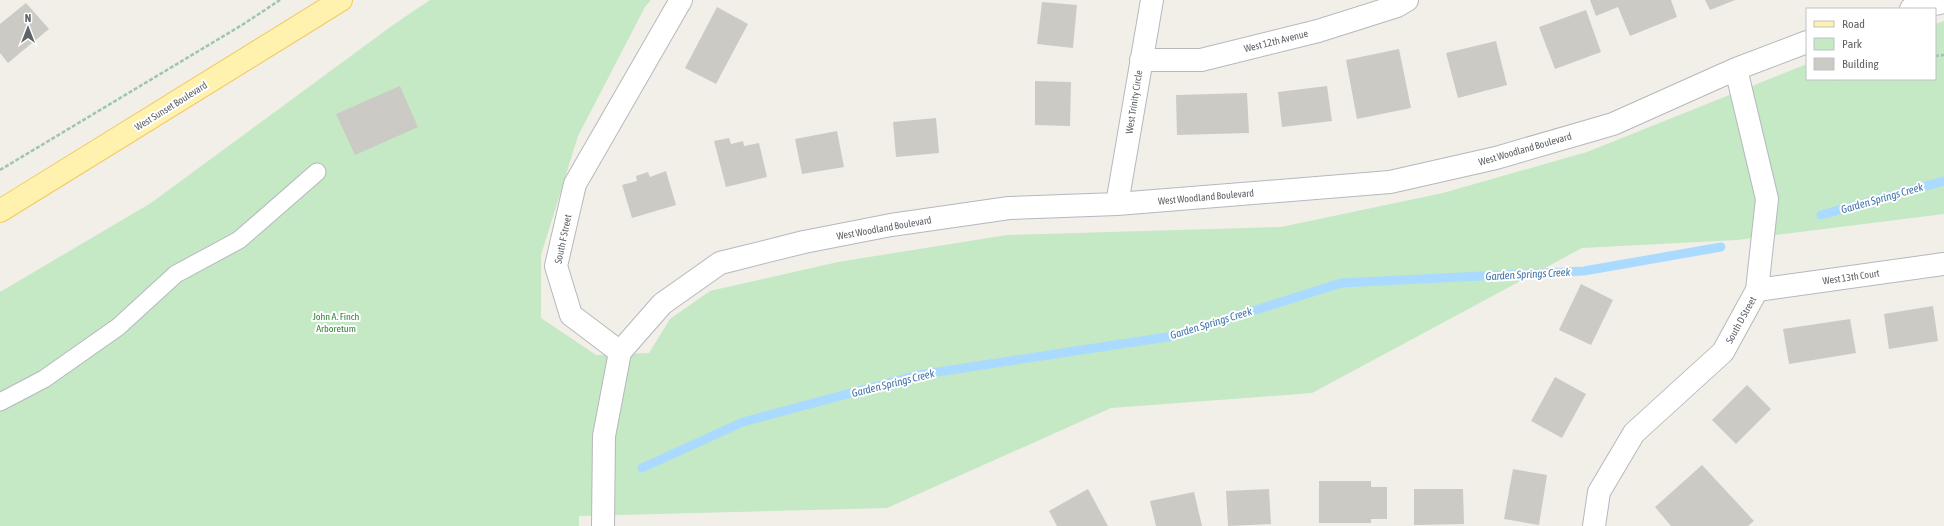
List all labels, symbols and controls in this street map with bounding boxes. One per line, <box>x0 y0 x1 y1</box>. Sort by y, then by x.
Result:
north arrow <box>8 8 48 48</box>
legend <box>1806 8 1936 80</box>
text: N <box>25 12 31 24</box>
text: Road <box>1842 17 1865 31</box>
street label: West 12th Avenue <box>1243 28 1310 54</box>
text: Park <box>1842 37 1863 51</box>
text: Building <box>1842 57 1880 71</box>
street label: West Trinity Circle <box>1124 69 1145 135</box>
street label: West Sunset Boulevard <box>133 79 209 133</box>
street label: West Woodland Boulevard <box>1477 130 1573 168</box>
water label: Garden Springs Creek <box>1840 180 1925 215</box>
street label: West Woodland Boulevard <box>1158 187 1255 207</box>
street label: South F Street <box>552 213 574 265</box>
street label: West Woodland Boulevard <box>836 214 933 242</box>
water label: Garden Springs Creek <box>1485 266 1571 282</box>
street label: West 13th Court <box>1822 268 1880 286</box>
street label: South D Street <box>1724 295 1758 345</box>
water label: Garden Springs Creek <box>1169 305 1253 341</box>
park label: John A. Finch Arboretum <box>313 311 360 334</box>
water label: Garden Springs Creek <box>850 367 936 399</box>

